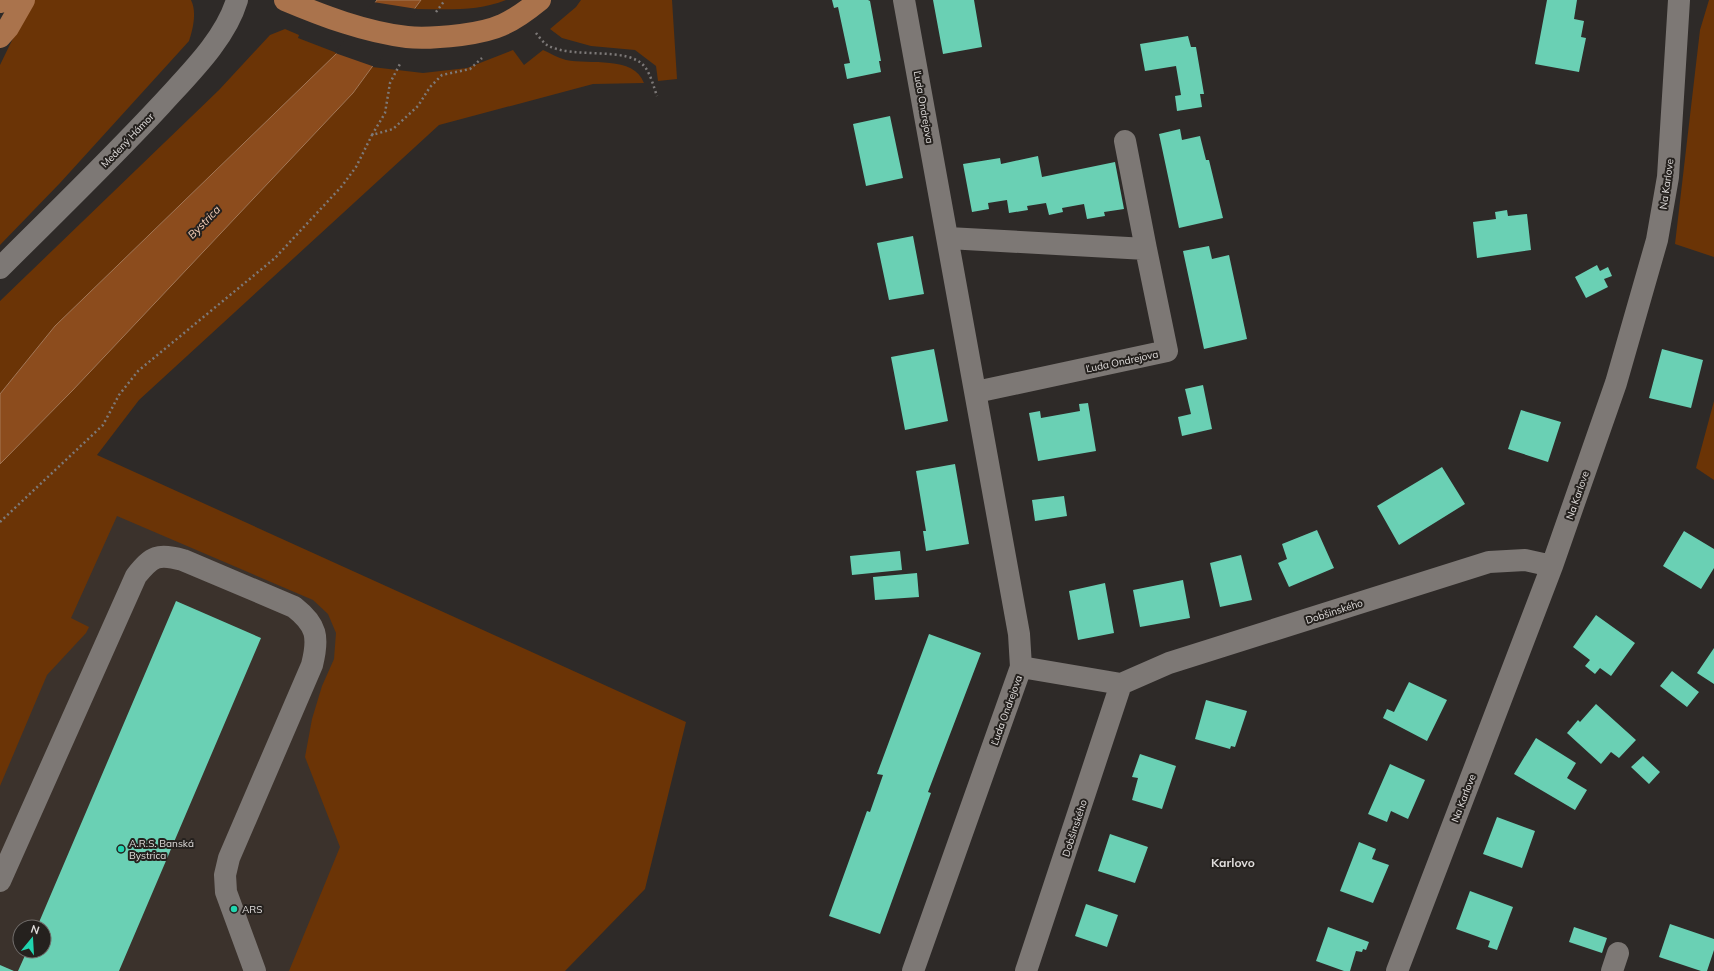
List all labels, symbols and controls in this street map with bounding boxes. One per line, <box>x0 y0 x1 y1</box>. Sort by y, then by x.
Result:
street label: Ľuda Ondrejova <box>911 70 936 144</box>
street label: Medený Hámor <box>98 110 157 170</box>
street label: Na Karlove <box>1657 158 1676 210</box>
water label: Bystrica <box>185 202 224 242</box>
street label: Ľuda Ondrejova <box>1085 347 1159 375</box>
street label: Na Karlove <box>1563 469 1592 521</box>
street label: Dobšinského <box>1304 596 1365 627</box>
street label: Ľuda Ondrejova <box>988 673 1025 747</box>
street label: Na Karlove <box>1448 772 1479 824</box>
street label: Dobšinského <box>1059 798 1090 858</box>
place label: A.R.S. Banská Bystrica <box>129 837 194 862</box>
marker: A.R.S. Banská Bystrica <box>116 844 126 854</box>
district label: Karlovo <box>1211 855 1255 870</box>
place label: ARS <box>242 903 263 916</box>
marker: ARS <box>229 904 239 914</box>
north arrow <box>12 919 52 959</box>
text: N <box>29 922 41 937</box>

